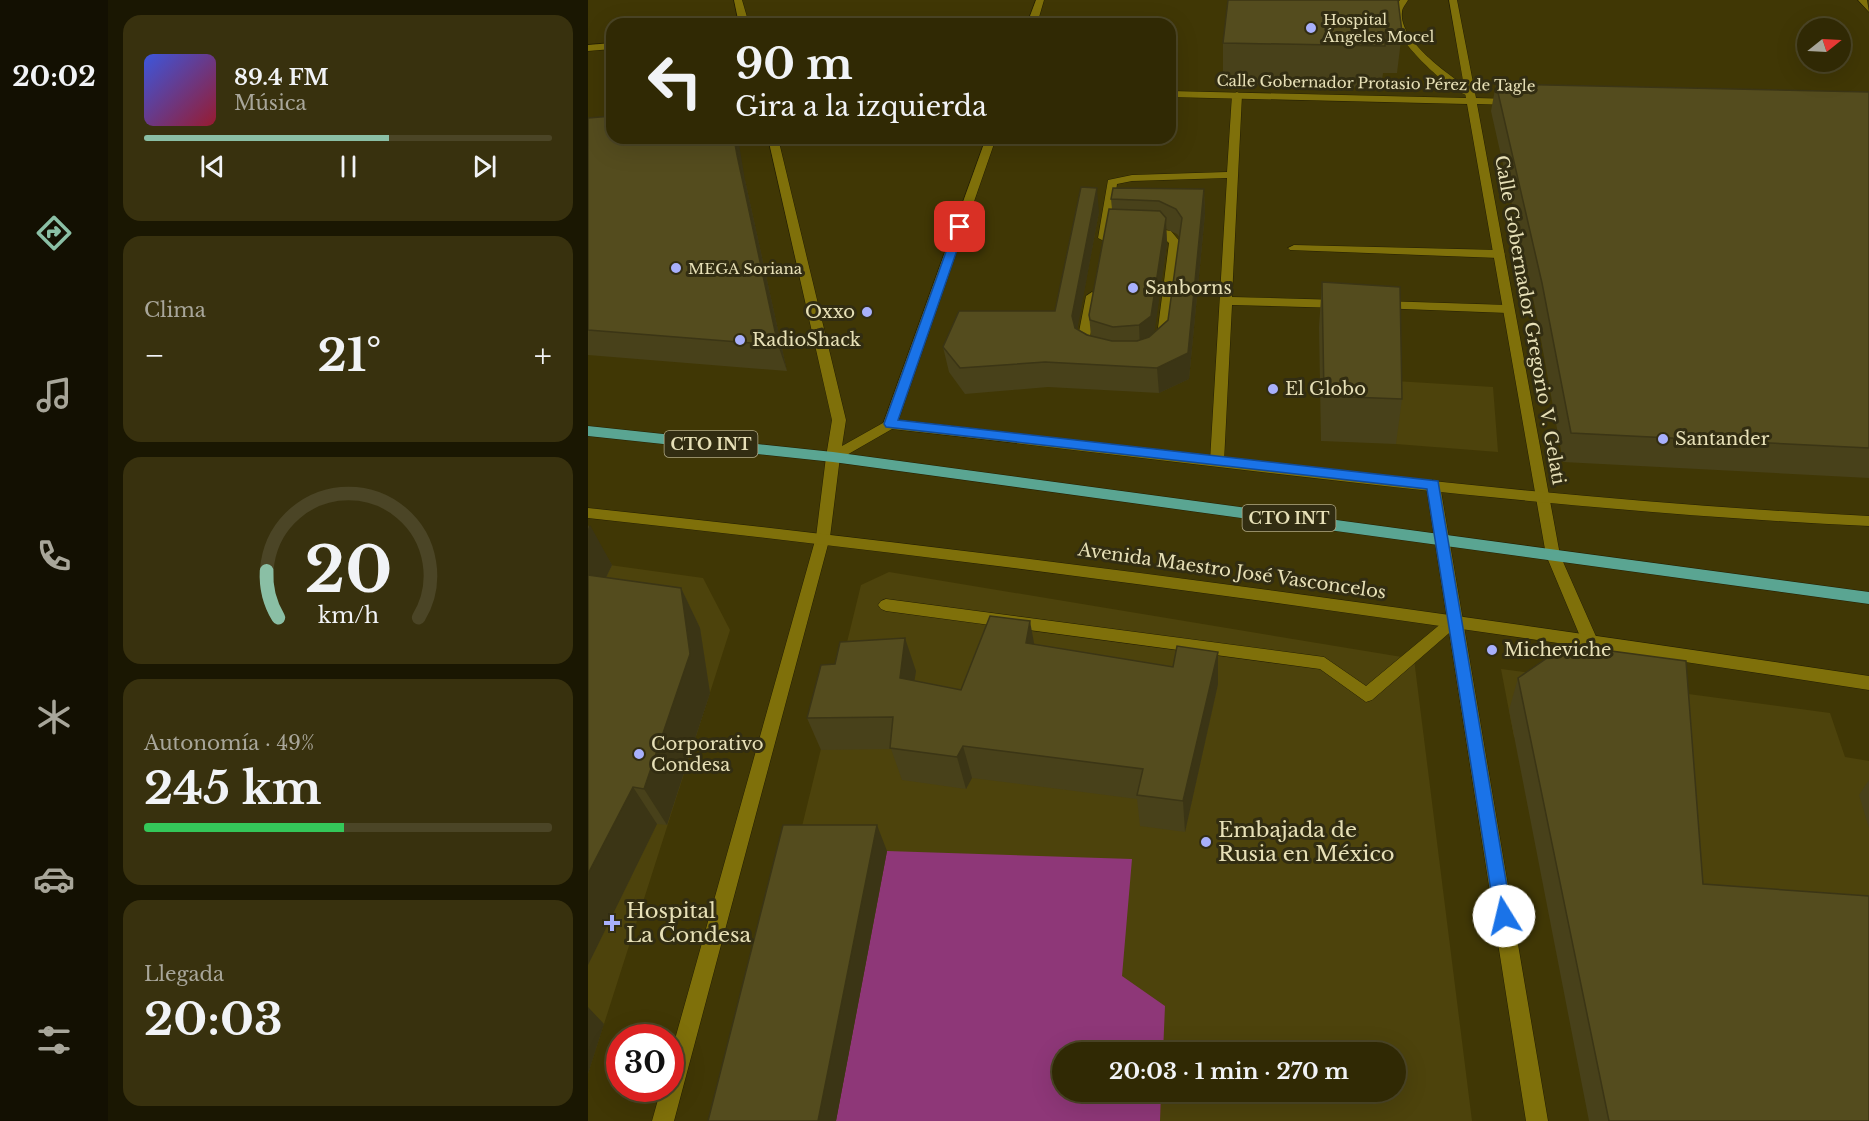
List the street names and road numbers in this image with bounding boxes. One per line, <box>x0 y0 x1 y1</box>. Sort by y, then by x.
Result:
street label: Calle Gobernador Protasio Pérez de Tagle <box>1217 71 1535 95</box>
street label: Calle Gobernador Gregorio V. Gelati <box>1490 153 1570 487</box>
road number: CTO INT <box>664 431 758 457</box>
road number: CTO INT <box>1242 505 1336 531</box>
street label: Avenida Maestro José Vasconcelos <box>1075 538 1388 604</box>

